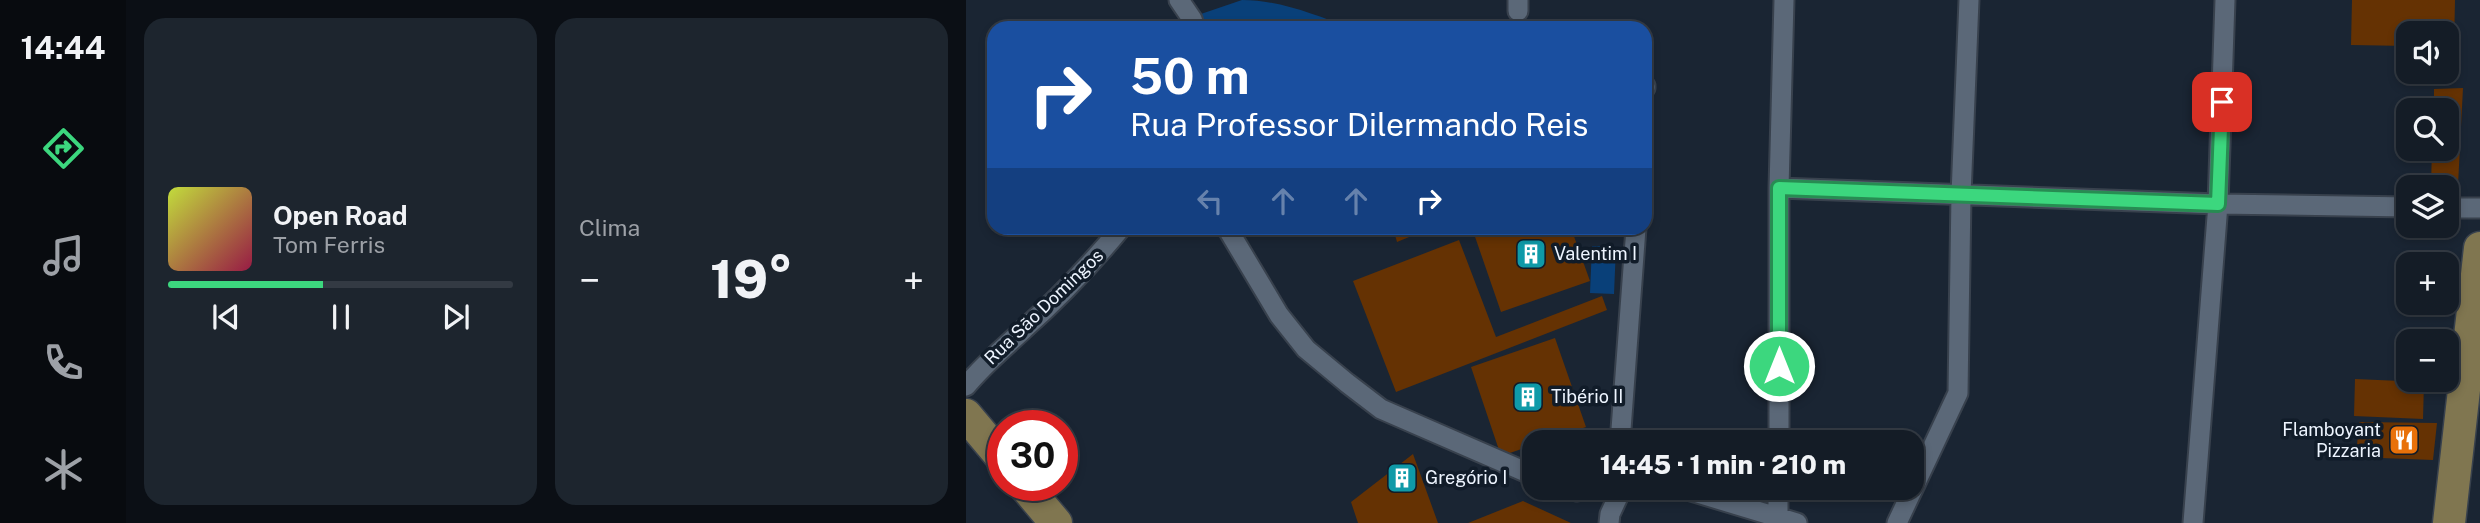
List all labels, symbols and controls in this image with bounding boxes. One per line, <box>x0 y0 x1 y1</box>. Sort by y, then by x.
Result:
map controls <box>2396 21 2459 392</box>
button: sound <box>2396 21 2459 84</box>
text: 14:44 <box>20 29 106 66</box>
text: 50 m <box>1130 47 1250 105</box>
icon: right <box>1015 49 1106 140</box>
pin <box>2192 72 2252 132</box>
icon: arrive <box>2203 83 2241 121</box>
button: search <box>2396 98 2459 161</box>
text: Rua Professor Dilermando Reis <box>1130 106 1588 143</box>
icon: directions <box>39 124 88 173</box>
button: layers <box>2396 175 2459 238</box>
icon: left <box>1191 182 1229 220</box>
icon: ahead <box>1264 182 1302 220</box>
icon: ahead <box>1337 182 1375 220</box>
icon: right <box>1410 182 1448 220</box>
text: Open Road <box>273 200 408 231</box>
text: Clima <box>579 214 640 241</box>
icon: music <box>39 231 88 280</box>
text: Tom Ferris <box>273 231 385 258</box>
building icon: Valentim I <box>1514 237 1548 271</box>
place label: Valentim I <box>1554 243 1637 264</box>
street label: Rua São Domingos <box>980 245 1107 369</box>
text: 19° <box>710 249 793 310</box>
button: + <box>2396 252 2459 315</box>
text: − <box>579 258 600 303</box>
text: + <box>903 258 924 303</box>
icon: previous <box>207 298 245 336</box>
icon: pause <box>322 298 360 336</box>
icon: next <box>437 298 475 336</box>
position arrow <box>1742 329 1816 403</box>
button: − <box>2396 329 2459 392</box>
icon: phone <box>39 338 88 387</box>
building icon: Tibério II <box>1511 380 1545 414</box>
place label: Tibério II <box>1551 386 1623 407</box>
speed limit sign: 30 <box>987 410 1078 501</box>
place label: Flamboyant Pizzaria <box>2282 419 2381 461</box>
restaurant icon: Flamboyant Pizzaria <box>2387 423 2421 457</box>
icon: climate <box>39 445 88 494</box>
text: 14:45 · 1 min · 210 m <box>1600 449 1846 480</box>
building icon: Gregório I <box>1385 461 1419 495</box>
place label: Gregório I <box>1425 467 1507 488</box>

